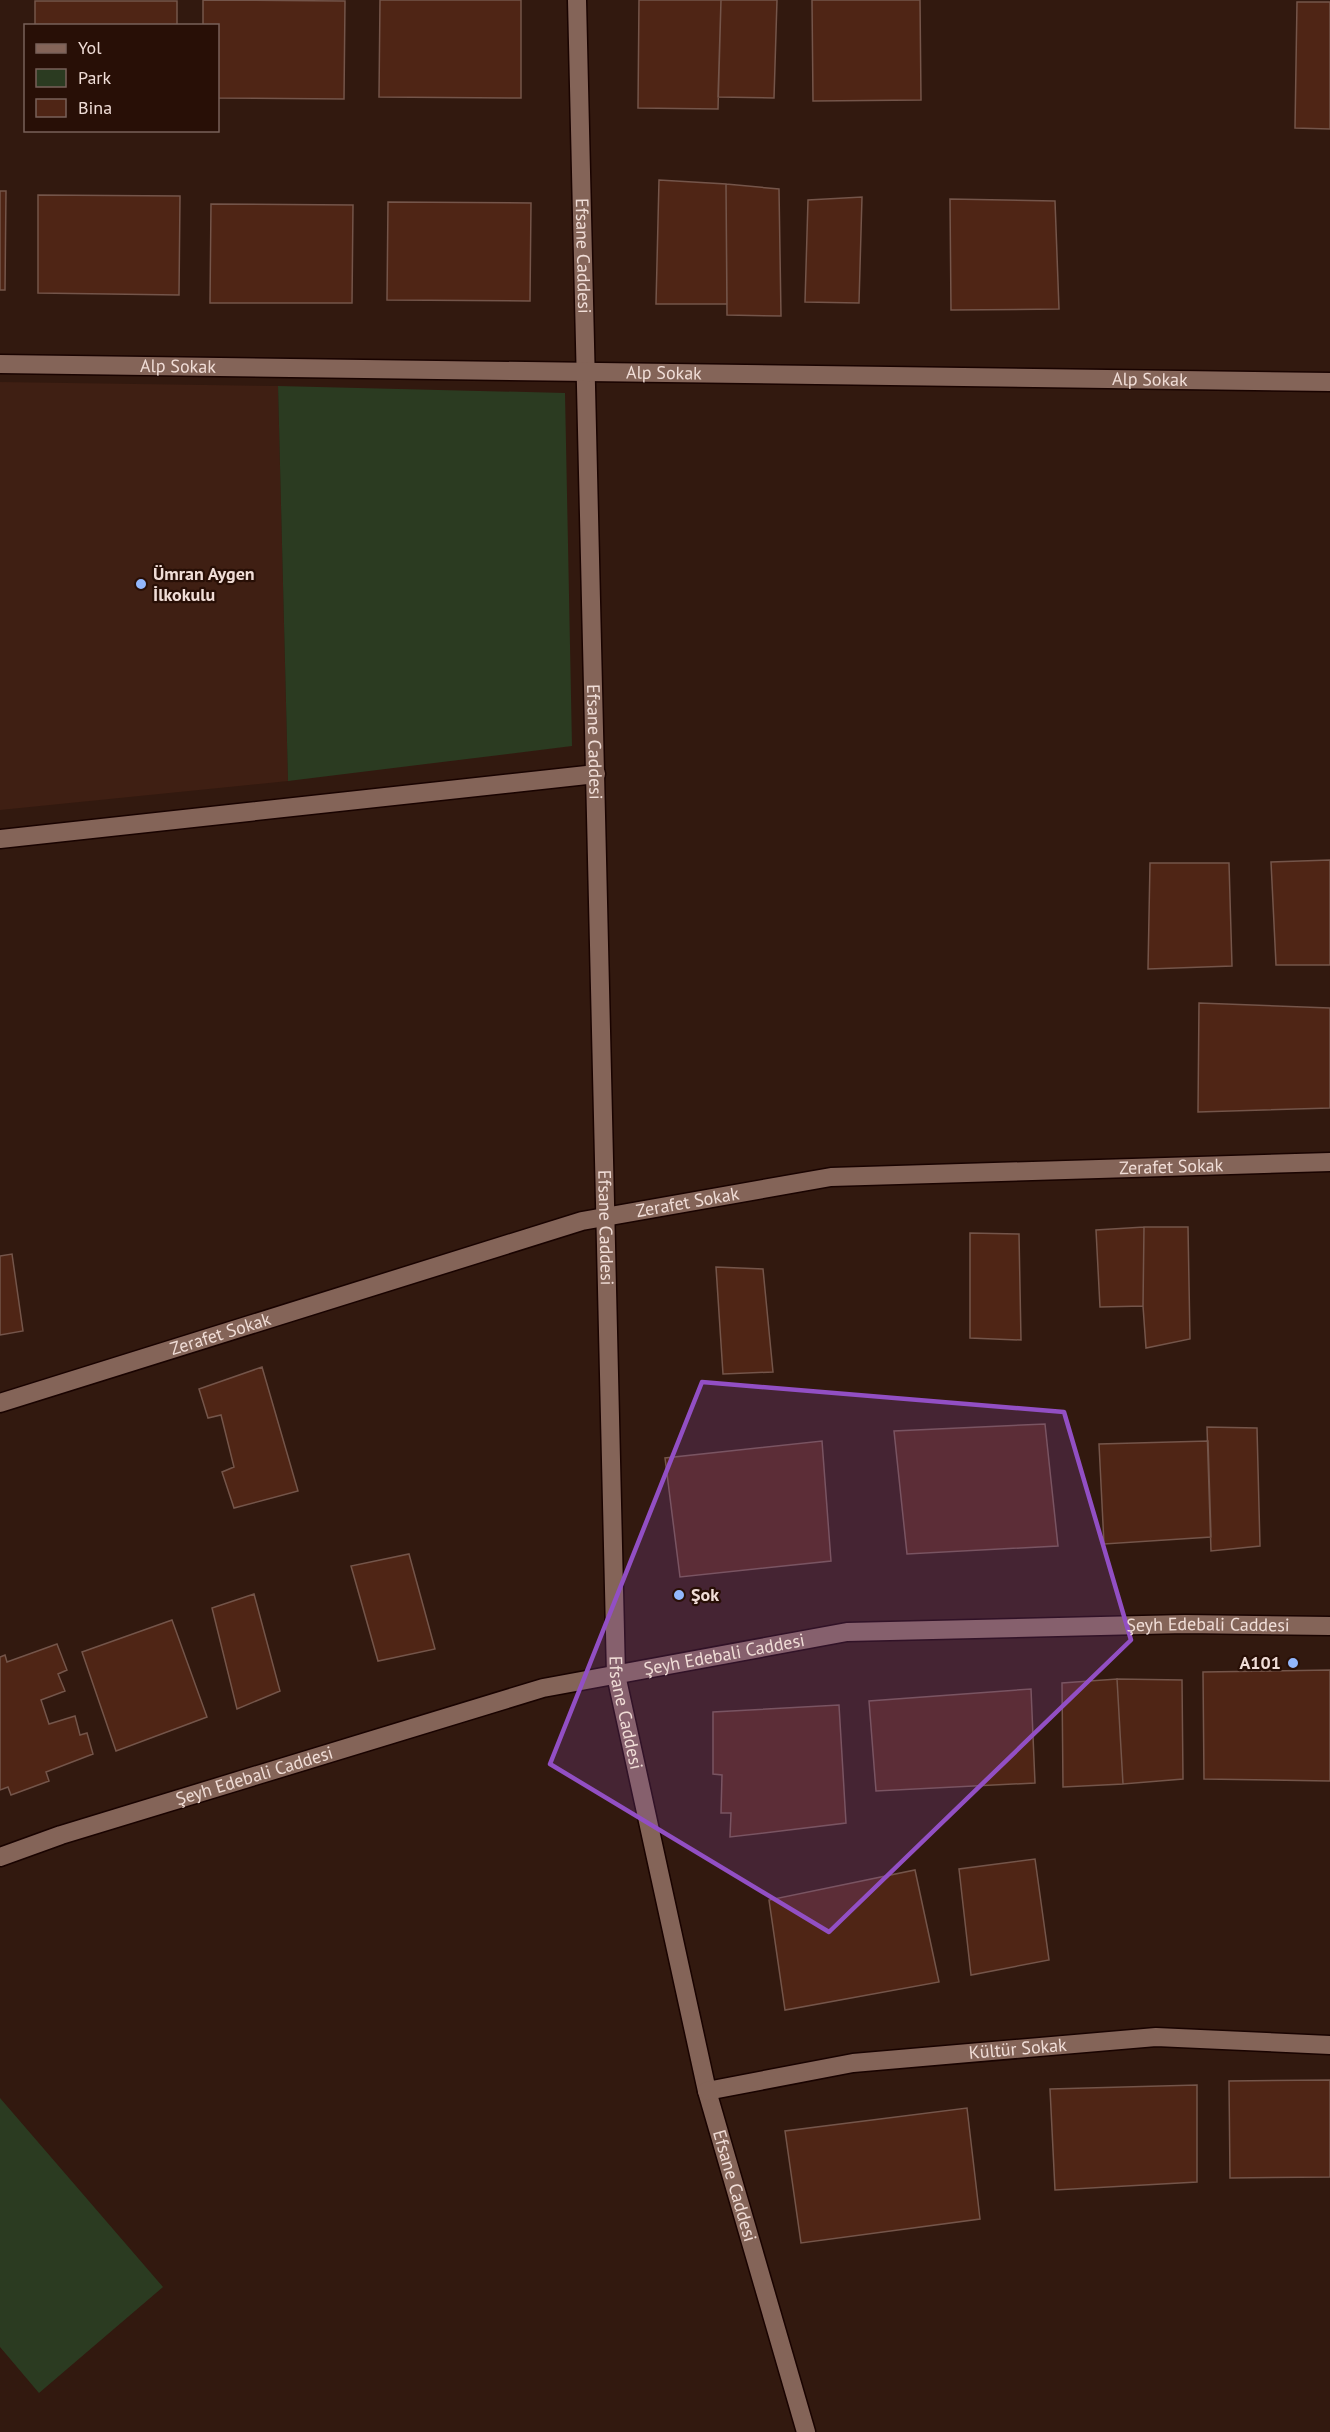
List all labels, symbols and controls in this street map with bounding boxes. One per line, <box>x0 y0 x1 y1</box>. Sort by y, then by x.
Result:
legend <box>24 24 219 132</box>
text: Yol <box>78 36 102 59</box>
text: Park <box>78 66 111 89</box>
text: Bina <box>78 96 112 119</box>
street label: Efsane Caddesi <box>571 198 596 314</box>
street label: Alp Sokak <box>140 354 216 378</box>
street label: Alp Sokak <box>626 360 702 385</box>
street label: Alp Sokak <box>1112 367 1188 391</box>
place label: Ümran Aygen İlkokulu <box>153 562 255 606</box>
marker: Ümran Aygen İlkokulu <box>134 577 148 591</box>
street label: Efsane Caddesi <box>582 684 608 800</box>
street label: Zerafet Sokak <box>1119 1153 1224 1179</box>
street label: Efsane Caddesi <box>593 1170 619 1286</box>
street label: Zerafet Sokak <box>634 1181 741 1222</box>
street label: Zerafet Sokak <box>167 1307 274 1360</box>
place label: Şok <box>691 1583 719 1606</box>
marker: Şok <box>672 1588 686 1602</box>
street label: Şeyh Edebali Caddesi <box>1126 1612 1290 1636</box>
street label: Şeyh Edebali Caddesi <box>642 1628 806 1680</box>
place label: A101 <box>1239 1651 1281 1674</box>
street label: Efsane Caddesi <box>605 1655 648 1771</box>
marker: A101 <box>1286 1656 1300 1670</box>
street label: Şeyh Edebali Caddesi <box>173 1741 336 1810</box>
street label: Kültür Sokak <box>968 2033 1068 2064</box>
street label: Efsane Caddesi <box>708 2127 762 2244</box>

